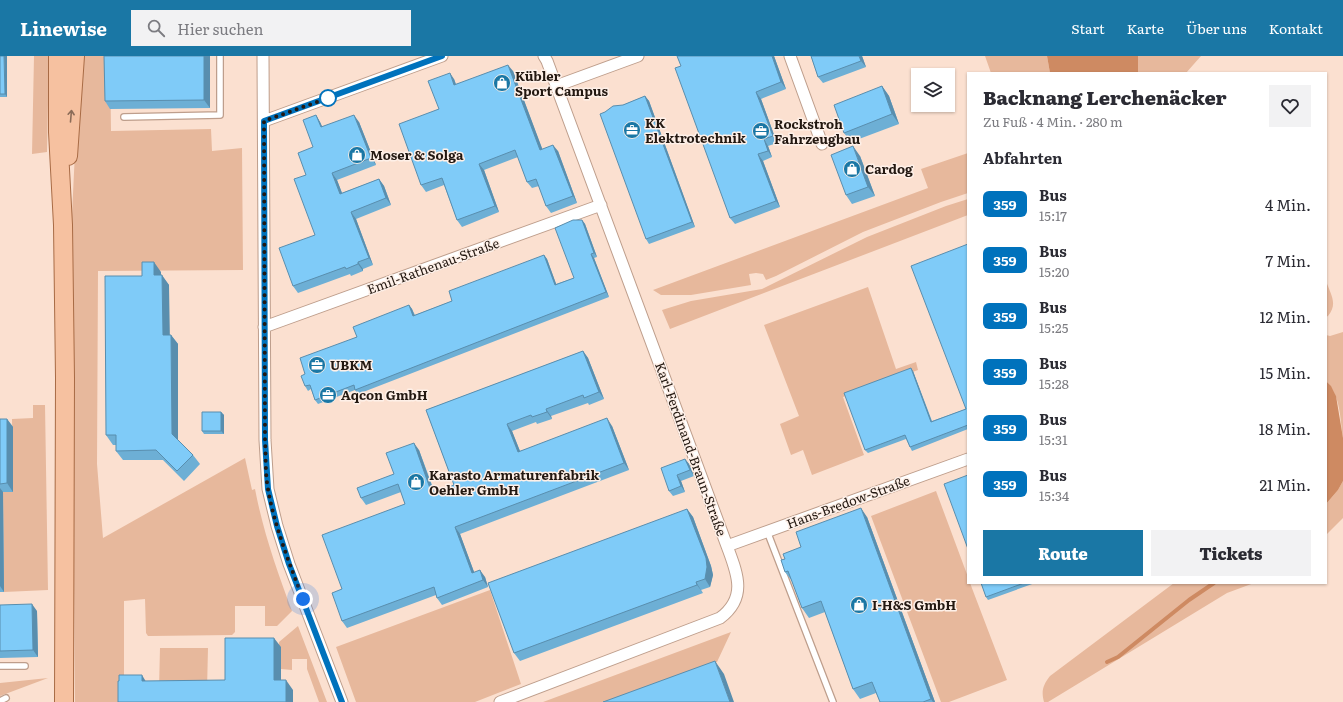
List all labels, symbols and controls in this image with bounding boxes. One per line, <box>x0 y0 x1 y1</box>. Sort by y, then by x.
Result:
search box <box>131 10 411 46</box>
text: Linewise <box>20 14 107 42</box>
icon: search <box>145 17 167 39</box>
text: Hier suchen <box>177 17 263 40</box>
text: Start <box>1071 18 1105 38</box>
text: Karte <box>1127 18 1164 38</box>
text: Über uns <box>1186 18 1247 38</box>
text: Kontakt <box>1269 18 1323 38</box>
place label: Kübler Sport Campus <box>515 66 608 100</box>
map controls <box>911 68 955 112</box>
button: layers <box>911 68 955 112</box>
shop icon: Kübler Sport Campus <box>492 73 512 93</box>
text: Backnang Lerchenäcker <box>983 83 1227 111</box>
button: heart <box>1269 85 1311 127</box>
unlabelled marker <box>319 89 337 107</box>
one-way arrow <box>68 110 75 123</box>
text: Zu Fuß · 4 Min. · 280 m <box>983 112 1123 131</box>
place label: KK Elektrotechnik <box>645 113 746 147</box>
place label: Rockstroh Fahrzeugbau <box>774 114 860 148</box>
office icon: KK Elektrotechnik <box>622 120 642 140</box>
office icon: Rockstroh Fahrzeugbau <box>751 121 771 141</box>
shop icon: Moser & Solga <box>347 145 367 165</box>
place label: Moser & Solga <box>370 145 464 164</box>
text: Abfahrten <box>983 146 1062 169</box>
shop icon: Cardog <box>842 159 862 179</box>
place label: Cardog <box>865 159 913 178</box>
text: Bus <box>1039 183 1067 206</box>
text: 4 Min. <box>1265 193 1311 216</box>
text: 359 <box>993 194 1017 214</box>
text: 15:17 <box>1039 206 1067 225</box>
street label: Emil-Rathenau-Straße <box>364 233 502 298</box>
text: Bus <box>1039 239 1067 262</box>
text: 7 Min. <box>1266 249 1311 272</box>
text: 359 <box>993 250 1017 270</box>
text: 15:20 <box>1039 262 1069 281</box>
text: Bus <box>1039 295 1067 318</box>
text: 12 Min. <box>1259 305 1311 328</box>
text: 359 <box>993 306 1017 326</box>
text: 15:25 <box>1039 318 1068 337</box>
text: Bus <box>1039 351 1067 374</box>
office icon: UBKM <box>307 355 327 375</box>
place label: UBKM <box>330 355 372 374</box>
street label: Karl-Ferdinand-Braun-Straße <box>651 359 732 539</box>
text: 15 Min. <box>1259 361 1311 384</box>
text: 359 <box>993 362 1017 382</box>
text: 15:28 <box>1039 374 1069 393</box>
office icon: Aqcon GmbH <box>318 385 338 405</box>
place label: Aqcon GmbH <box>341 385 428 404</box>
text: Bus <box>1039 407 1067 430</box>
text: 18 Min. <box>1259 417 1311 440</box>
text: 359 <box>993 418 1017 438</box>
text: 15:31 <box>1039 430 1067 449</box>
text: Bus <box>1039 463 1067 486</box>
place label: Karasto Armaturenfabrik Oehler GmbH <box>429 465 600 499</box>
street label: Hans-Bredow-Straße <box>783 470 912 533</box>
shop icon: Karasto Armaturenfabrik Oehler GmbH <box>406 472 426 492</box>
text: 21 Min. <box>1259 473 1311 496</box>
text: 359 <box>993 474 1017 494</box>
text: 15:34 <box>1039 486 1069 505</box>
button: Route <box>983 530 1143 576</box>
button: Tickets <box>1151 530 1311 576</box>
your location <box>293 589 313 609</box>
shop icon: I-H&S GmbH <box>849 595 869 615</box>
place label: I-H&S GmbH <box>872 595 956 614</box>

